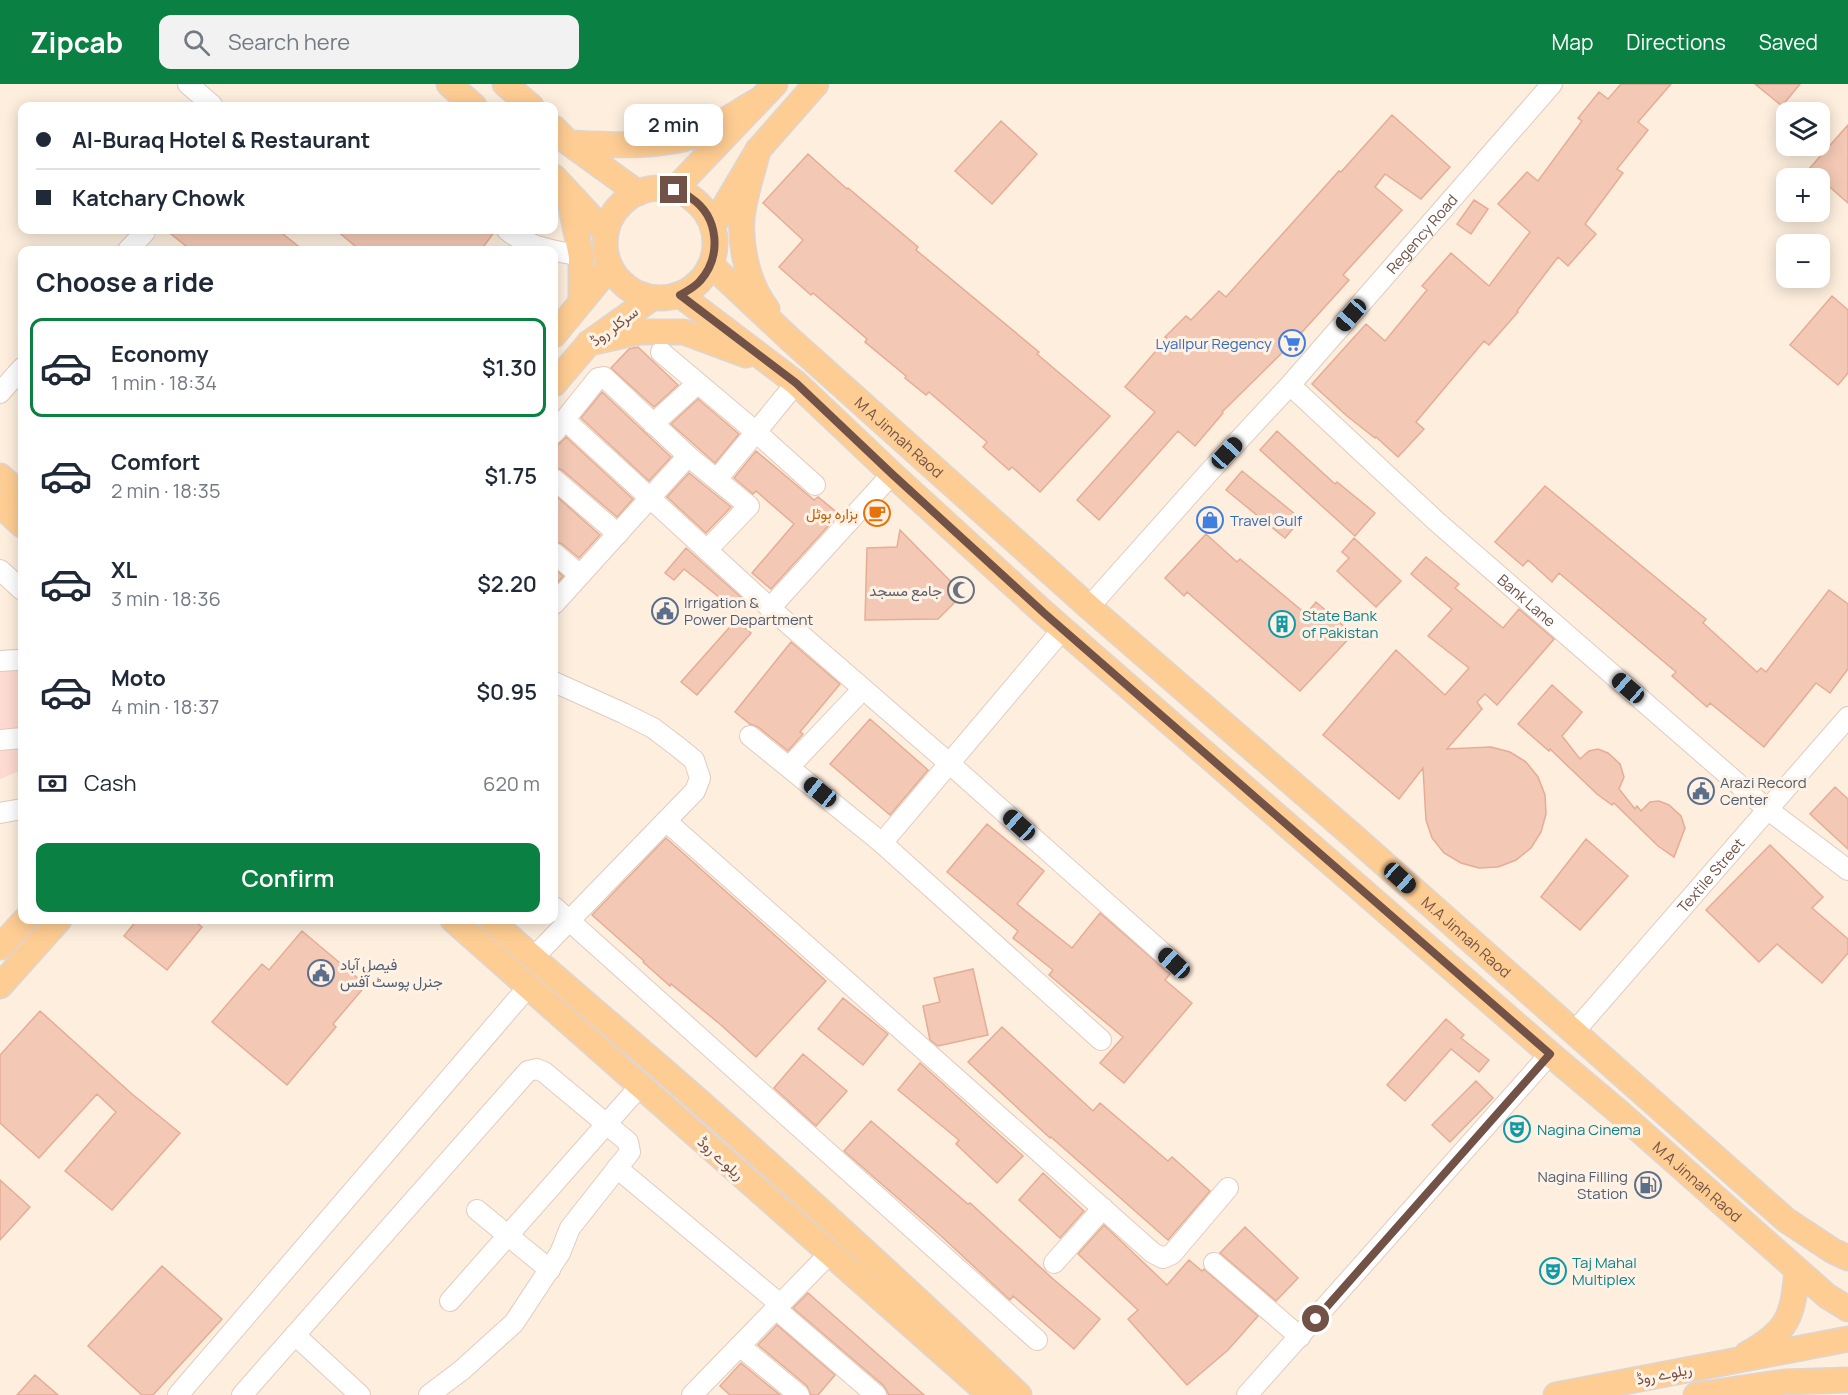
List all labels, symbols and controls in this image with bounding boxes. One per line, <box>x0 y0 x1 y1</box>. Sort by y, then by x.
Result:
search box <box>159 15 579 69</box>
text: Zipcab <box>30 23 123 61</box>
icon: search <box>180 26 213 59</box>
text: Search here <box>228 27 350 57</box>
text: Map <box>1552 28 1593 56</box>
text: Directions <box>1626 28 1726 56</box>
text: Saved <box>1759 28 1818 56</box>
map controls <box>1776 102 1830 288</box>
button: layers <box>1776 102 1830 156</box>
callout: 2 min <box>624 103 724 145</box>
text: 2 min <box>648 111 699 138</box>
text: Al-Buraq Hotel & Restaurant <box>72 125 370 155</box>
button: + <box>1776 168 1830 222</box>
route end <box>660 176 687 203</box>
text: Katchary Chowk <box>72 183 245 213</box>
street label: Regency Road <box>1381 189 1462 278</box>
button: − <box>1776 234 1830 288</box>
text: Choose a ride <box>36 263 214 300</box>
car <box>1332 296 1370 334</box>
street label: سرکلر روڈ <box>586 301 642 351</box>
supermarket icon: Lyallpur Regency <box>1277 328 1307 358</box>
place label: Lyallpur Regency <box>1156 333 1272 354</box>
text: Economy <box>111 339 209 369</box>
icon: car <box>39 341 93 395</box>
text: $1.30 <box>482 353 537 383</box>
text: 1 min · 18:34 <box>111 369 217 396</box>
street label: M A Jinnah Raod <box>850 392 948 482</box>
car <box>1208 434 1246 472</box>
text: Comfort <box>111 447 200 477</box>
icon: car <box>39 449 93 503</box>
text: $1.75 <box>484 461 537 491</box>
text: 2 min · 18:35 <box>111 477 220 504</box>
cafe icon: ہزارہ ہوٹل <box>862 498 892 528</box>
place label: ہزارہ ہوٹل <box>806 503 858 524</box>
shop icon: Travel Gulf <box>1195 505 1225 535</box>
place label: Travel Gulf <box>1230 510 1303 531</box>
text: XL <box>111 555 137 585</box>
icon: car <box>39 557 93 611</box>
text: $2.20 <box>477 569 537 599</box>
street label: Bank Lane <box>1493 569 1561 631</box>
mosque icon: جامع مسجد <box>946 575 976 605</box>
place label: جامع مسجد <box>869 580 942 602</box>
text: 3 min · 18:36 <box>111 585 221 612</box>
place label: Irrigation & Power Department <box>684 592 813 630</box>
public building icon: Irrigation & Power Department <box>650 596 680 626</box>
place label: State Bank of Pakistan <box>1302 605 1378 643</box>
building icon: State Bank of Pakistan <box>1267 609 1297 639</box>
text: Moto <box>111 663 166 693</box>
icon: car <box>39 665 93 719</box>
car <box>1609 669 1647 707</box>
text: $0.95 <box>477 677 537 707</box>
text: 4 min · 18:37 <box>111 693 219 720</box>
icon: cash <box>36 767 69 800</box>
text: Cash <box>84 768 137 798</box>
text: 620 m <box>483 770 540 797</box>
place label: Arazi Record Center <box>1720 772 1807 810</box>
car <box>800 774 840 810</box>
public building icon: Arazi Record Center <box>1686 776 1716 806</box>
car <box>1000 806 1038 844</box>
street label: Textile Street <box>1672 833 1749 917</box>
button: Confirm <box>36 843 540 912</box>
car <box>1381 859 1419 897</box>
street label: M.A Jinnah Raod <box>1417 891 1516 982</box>
car <box>1155 944 1193 982</box>
place label: فیصل آباد جنرل پوسٹ آفس <box>340 954 443 992</box>
public building icon: فیصل آباد جنرل پوسٹ آفس <box>306 958 336 988</box>
theatre icon: Nagina Cinema <box>1502 1114 1532 1144</box>
place label: Nagina Cinema <box>1537 1119 1641 1140</box>
street label: ریلوے روڈ <box>693 1131 749 1185</box>
street label: M A Jinnah Raod <box>1648 1136 1746 1227</box>
place label: Nagina Filling Station <box>1537 1166 1628 1204</box>
fuel station icon: Nagina Filling Station <box>1633 1170 1663 1200</box>
place label: Taj Mahal Multiplex <box>1572 1252 1637 1290</box>
theatre icon: Taj Mahal Multiplex <box>1538 1256 1568 1286</box>
route start <box>1302 1305 1329 1332</box>
street label: ریلوے روڈ <box>1634 1358 1694 1390</box>

